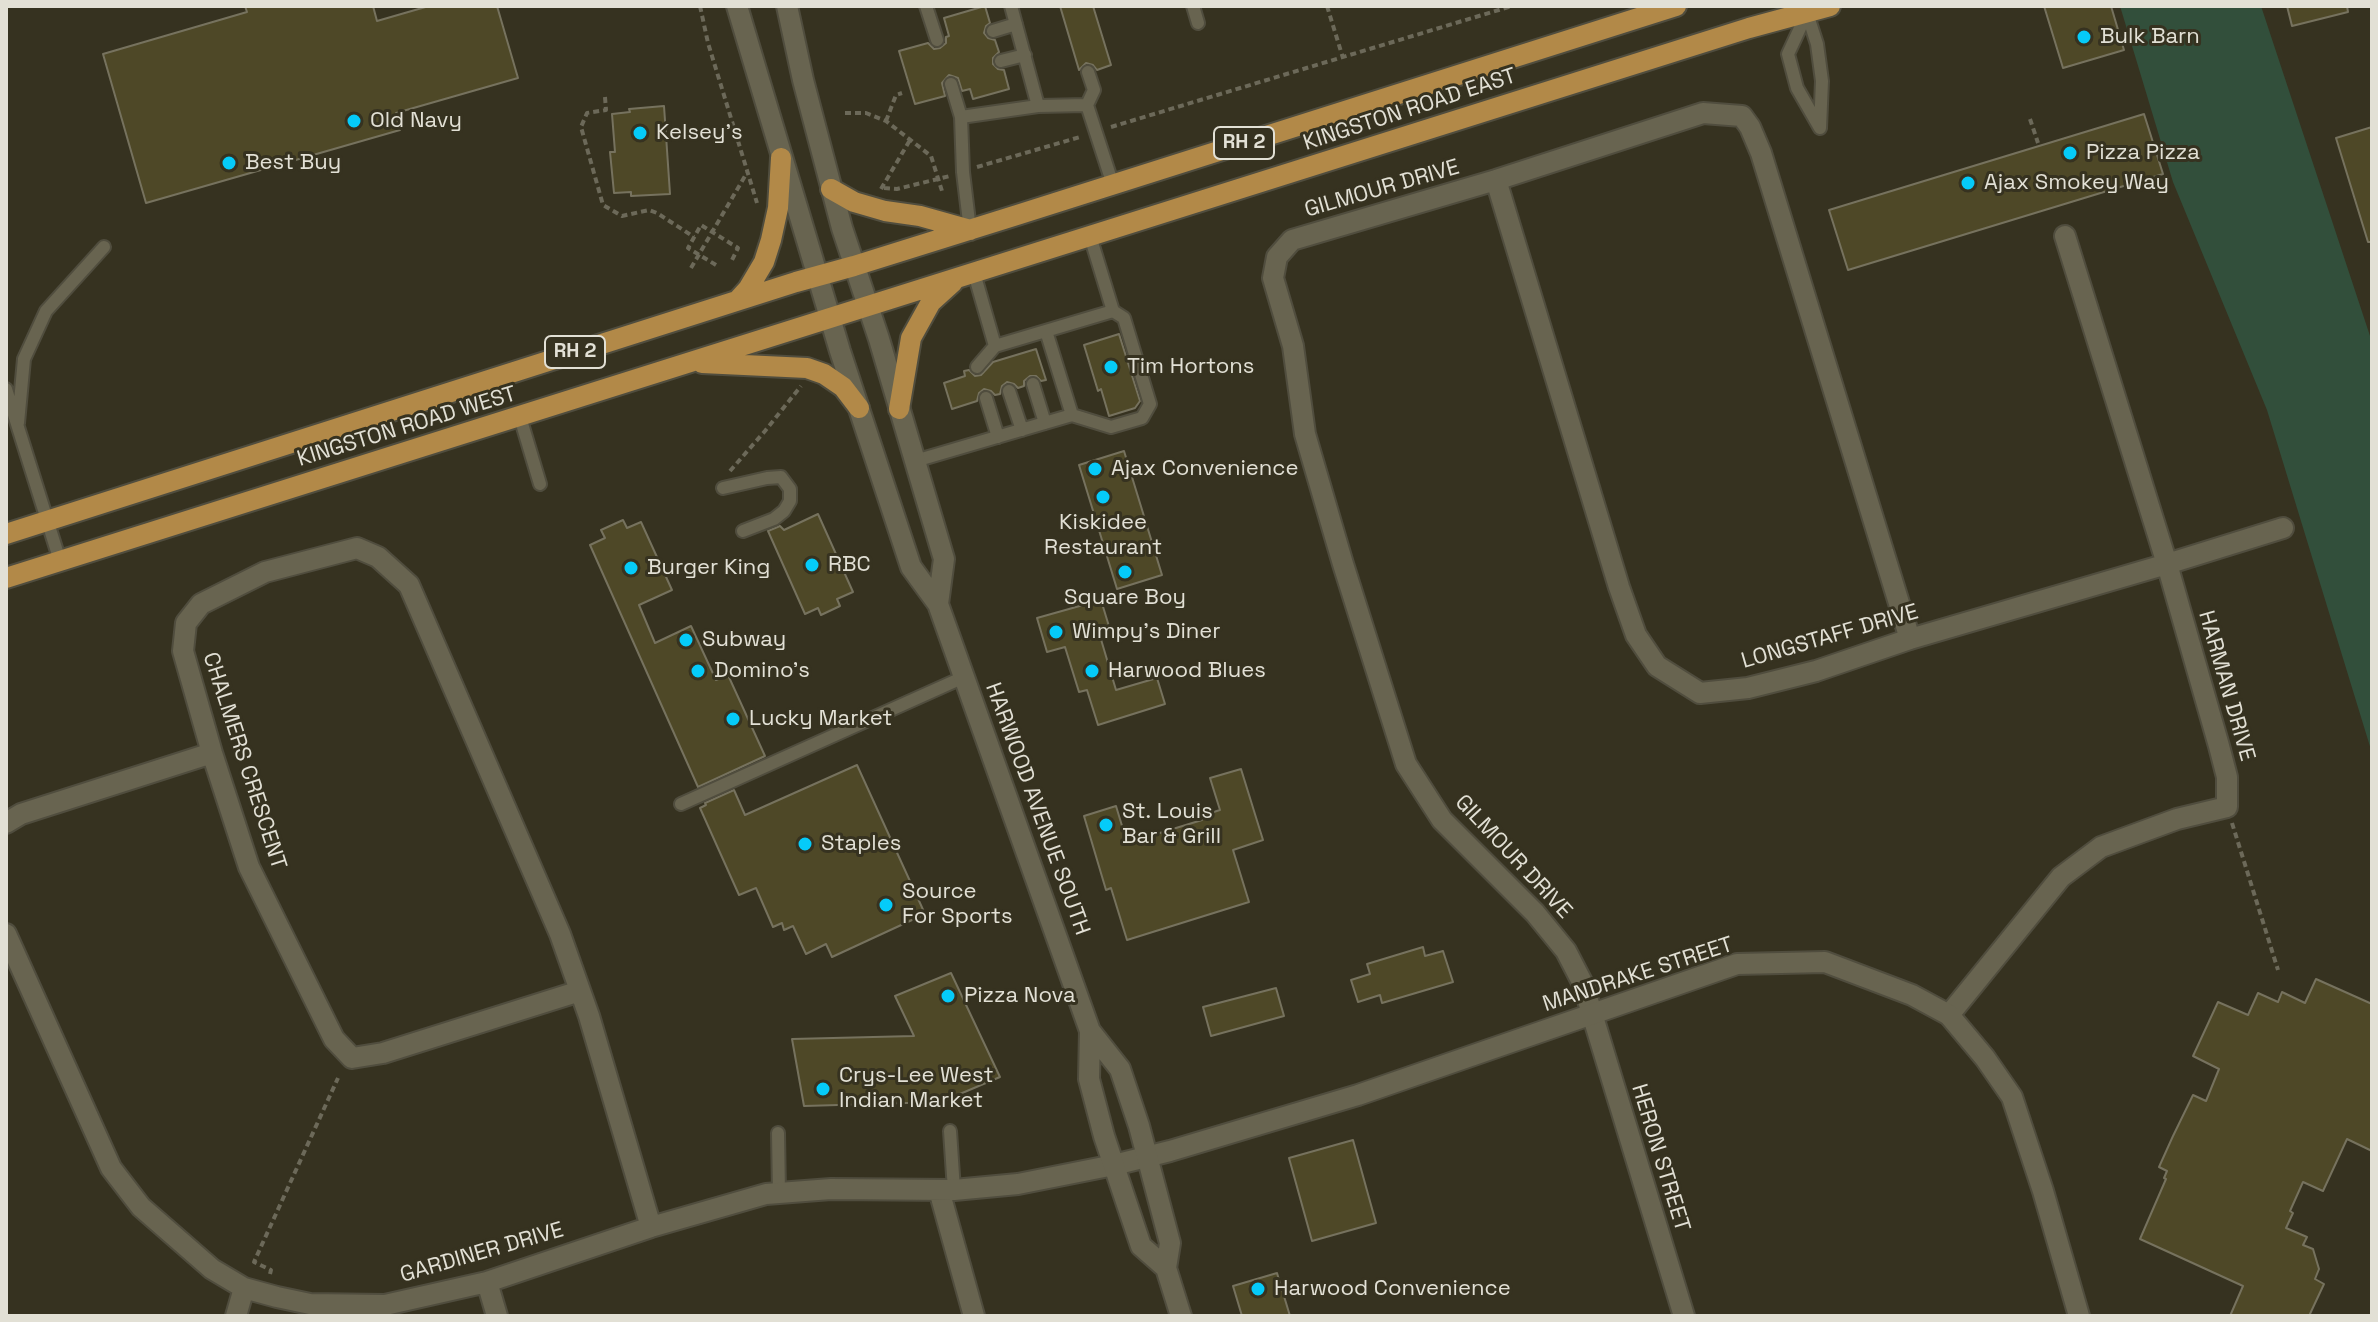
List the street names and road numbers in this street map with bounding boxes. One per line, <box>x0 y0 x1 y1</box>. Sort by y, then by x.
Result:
street label: KINGSTON ROAD EAST <box>1300 63 1520 157</box>
road number: RH 2 <box>1214 127 1274 159</box>
street label: GILMOUR DRIVE <box>1302 154 1462 224</box>
road number: RH 2 <box>545 336 605 368</box>
street label: KINGSTON ROAD WEST <box>294 381 520 473</box>
street label: LONGSTAFF DRIVE <box>1739 599 1921 675</box>
street label: HARMAN DRIVE <box>2192 608 2260 764</box>
street label: CHALMERS CRESCENT <box>196 649 292 873</box>
street label: HARWOOD AVENUE SOUTH <box>979 679 1095 939</box>
street label: GILMOUR DRIVE <box>1449 790 1577 924</box>
street label: MANDRAKE STREET <box>1539 932 1737 1018</box>
street label: HERON STREET <box>1625 1081 1695 1235</box>
street label: GARDINER DRIVE <box>397 1217 567 1289</box>

